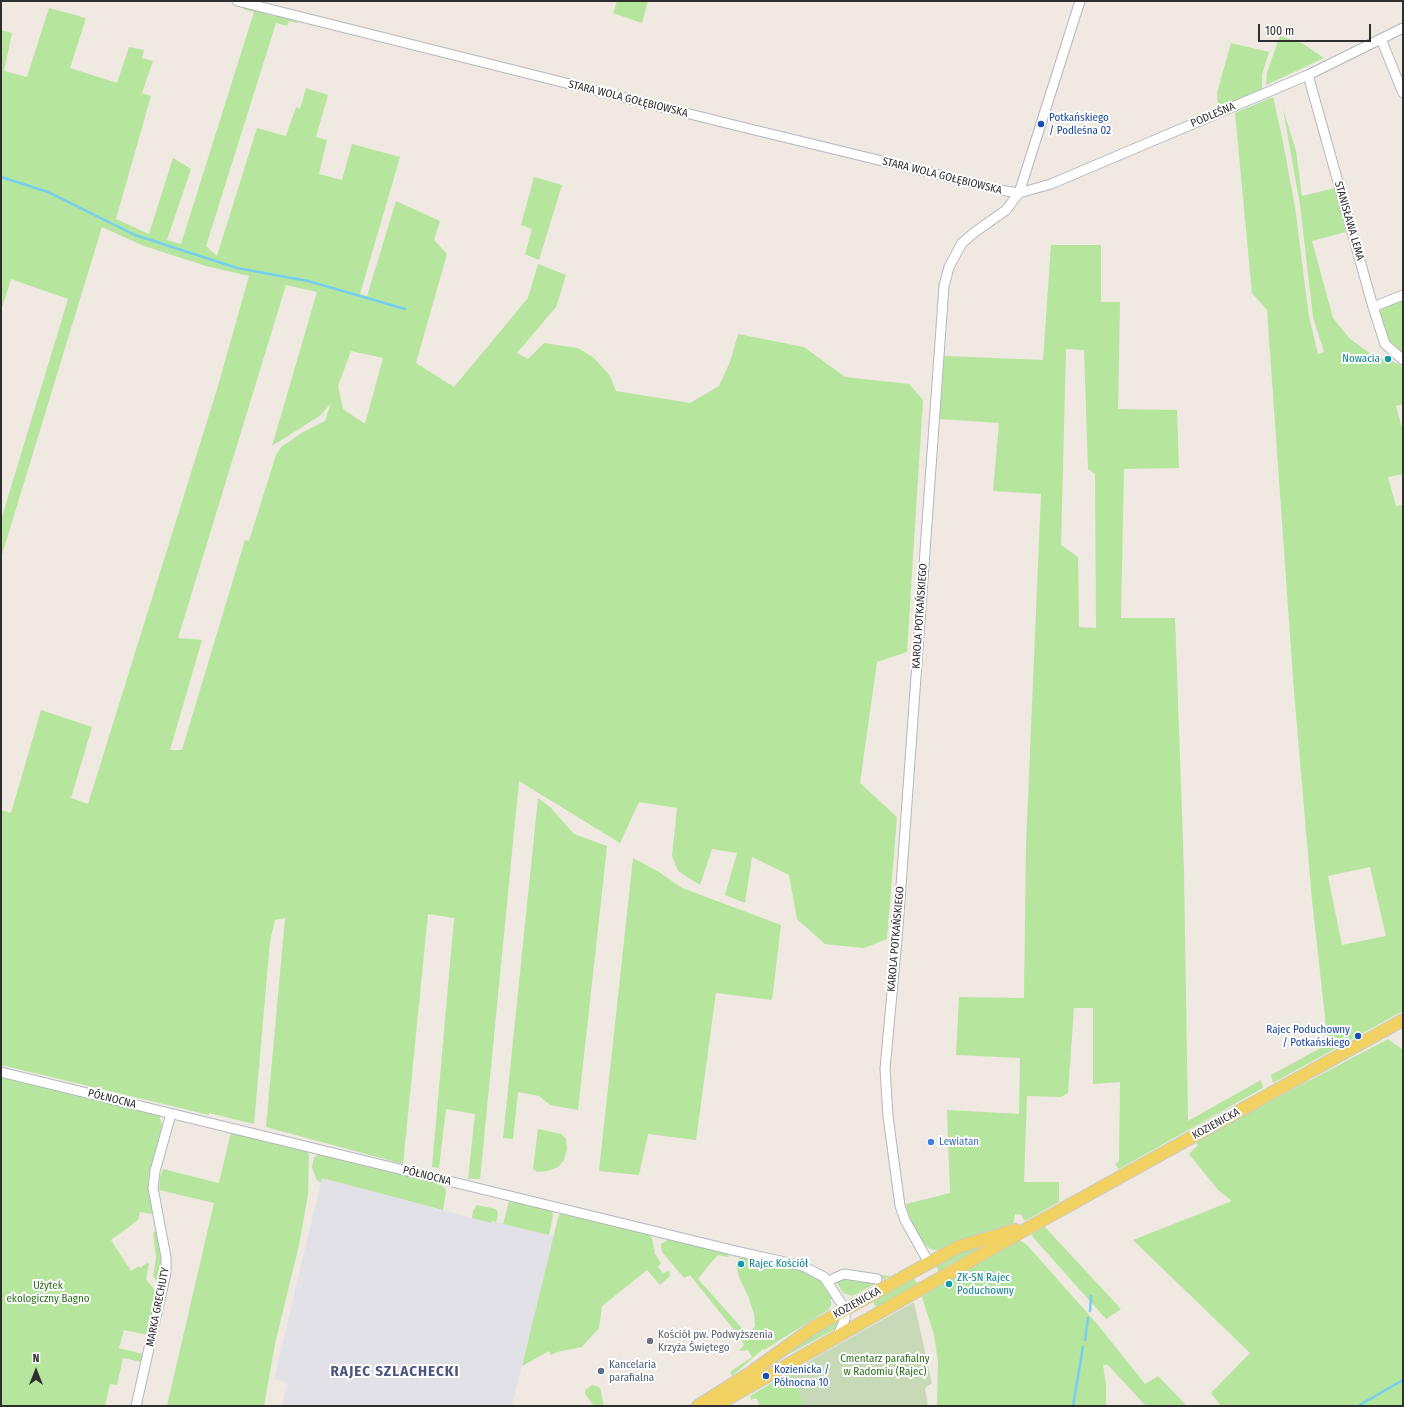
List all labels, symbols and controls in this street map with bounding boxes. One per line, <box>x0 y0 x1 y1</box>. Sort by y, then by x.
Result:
scale bar <box>1260 16 1373 42</box>
text: 100 m <box>1265 24 1294 38</box>
street label: STARA WOLA GOŁĘBIOWSKA <box>567 78 689 120</box>
street label: PODLEŚNA <box>1189 100 1237 130</box>
place label: Potkańskiego / Podleśna 02 <box>1049 111 1111 137</box>
marker: Potkańskiego / Podleśna 02 <box>1036 119 1046 129</box>
street label: STARA WOLA GOŁĘBIOWSKA <box>881 155 1003 197</box>
street label: STANISŁAWA LEMA <box>1331 180 1367 262</box>
place label: Nowacia <box>1342 352 1380 366</box>
marker: Nowacia <box>1383 354 1393 364</box>
street label: KAROLA POTKAŃSKIEGO <box>910 563 930 669</box>
street label: KAROLA POTKAŃSKIEGO <box>885 886 907 992</box>
place label: Rajec Poduchowny / Potkańskiego <box>1266 1023 1350 1049</box>
marker: Rajec Poduchowny / Potkańskiego <box>1353 1031 1363 1041</box>
street label: PÓŁNOCNA <box>86 1087 138 1111</box>
street label: KOZIENICKA <box>1190 1106 1242 1142</box>
place label: Lewiatan <box>939 1135 979 1149</box>
marker: Lewiatan <box>926 1137 936 1147</box>
street label: PÓŁNOCNA <box>401 1164 453 1188</box>
place label: Rajec Kościół <box>749 1257 808 1271</box>
marker: Rajec Kościół <box>736 1259 746 1269</box>
street label: MARKA GRECHUTY <box>144 1266 172 1348</box>
place label: ZK-SN Rajec Poduchowny <box>957 1271 1014 1297</box>
park label: Użytek ekologiczny Bagno <box>6 1279 90 1305</box>
marker: ZK-SN Rajec Poduchowny <box>944 1279 954 1289</box>
street label: KOZIENICKA <box>831 1285 883 1321</box>
place label: Kościół pw. Podwyższenia Krzyża Świętego <box>658 1328 773 1354</box>
marker: Kościół pw. Podwyższenia Krzyża Świętego <box>645 1336 655 1346</box>
north arrow <box>16 1351 56 1391</box>
text: N <box>33 1352 39 1365</box>
park label: Cmentarz parafialny w Radomiu (Rajec) <box>840 1352 930 1378</box>
place label: Kancelaria parafialna <box>609 1358 656 1384</box>
district label: RAJEC SZLACHECKI <box>330 1363 460 1381</box>
place label: Kozienicka / Północna 10 <box>774 1363 829 1389</box>
marker: Kancelaria parafialna <box>596 1366 606 1376</box>
marker: Kozienicka / Północna 10 <box>761 1371 771 1381</box>

